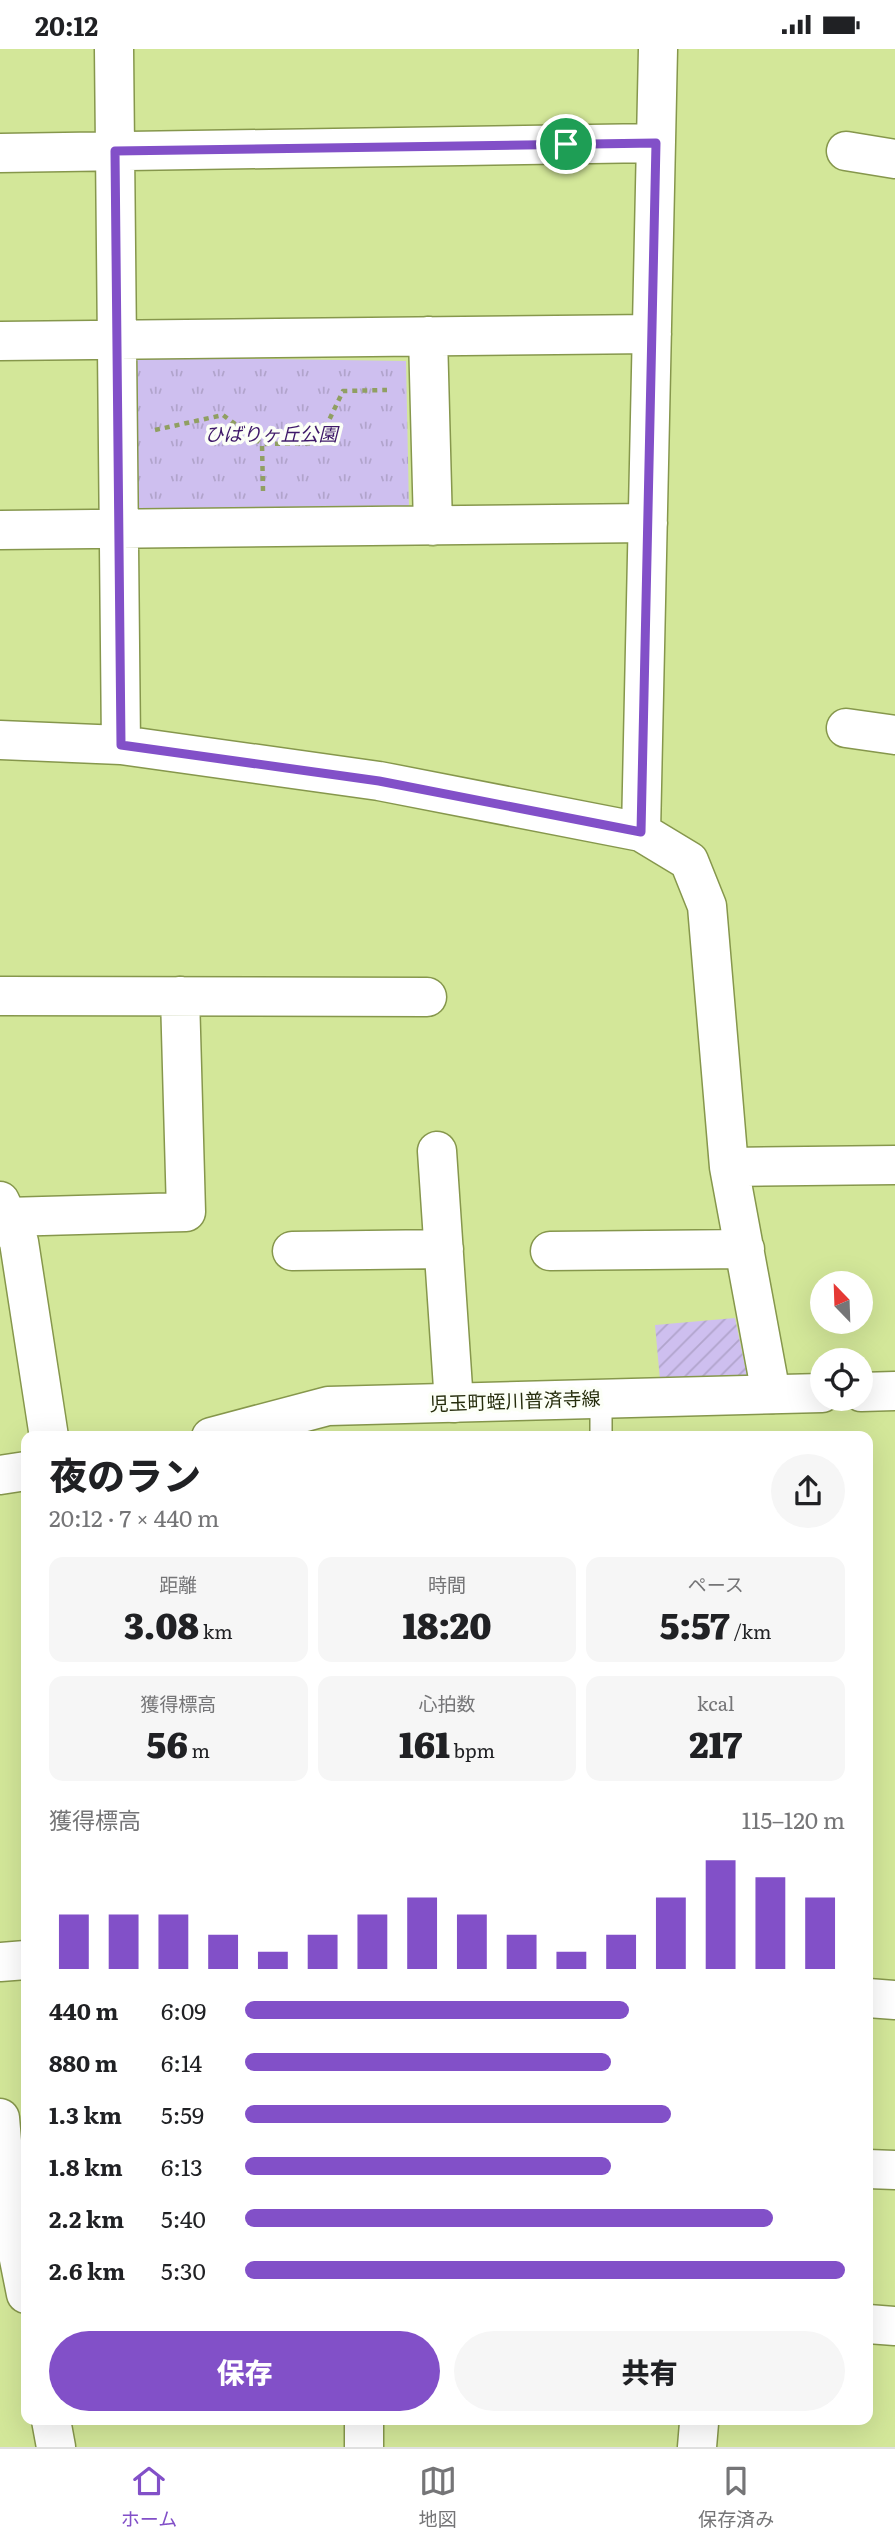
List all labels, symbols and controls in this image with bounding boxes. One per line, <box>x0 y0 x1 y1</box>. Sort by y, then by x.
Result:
text: 20:12 <box>35 5 98 44</box>
pin <box>536 114 596 174</box>
icon: arrive <box>547 125 585 163</box>
park label: ひばりヶ丘公園 <box>204 419 340 447</box>
north arrow <box>810 1271 873 1333</box>
map controls <box>810 1271 873 1411</box>
button: locate <box>810 1348 873 1411</box>
street label: 児玉町蛭川普済寺線 <box>429 1383 601 1417</box>
text: 夜のラン <box>49 1445 201 1502</box>
button: share <box>771 1454 845 1528</box>
text: 20:12 · 7 × 440 m <box>49 1500 219 1534</box>
text: 距離 <box>159 1570 197 1598</box>
text: 時間 <box>428 1570 466 1598</box>
text: ペース <box>688 1570 744 1598</box>
text: 3.08 <box>124 1598 199 1650</box>
text: 18:20 <box>402 1598 492 1650</box>
text: 5:57 <box>660 1598 730 1650</box>
text: km <box>199 1617 233 1645</box>
text: /km <box>730 1617 771 1645</box>
text: 獲得標高 <box>140 1689 216 1717</box>
text: 心拍数 <box>418 1689 476 1717</box>
text: kcal <box>697 1689 734 1717</box>
text: 56 <box>147 1717 188 1769</box>
text: 161 <box>399 1717 450 1769</box>
text: 217 <box>689 1717 742 1769</box>
text: m <box>188 1736 210 1764</box>
text: bpm <box>450 1736 495 1764</box>
text: 獲得標高 <box>49 1802 141 1836</box>
text: 115–120 m <box>742 1802 845 1836</box>
text: 440 m <box>49 1993 118 2027</box>
text: 6:09 <box>161 1993 206 2027</box>
text: 880 m <box>49 2045 118 2079</box>
text: 6:14 <box>161 2045 202 2079</box>
text: 1.3 km <box>49 2097 122 2131</box>
text: 5:59 <box>161 2097 204 2131</box>
text: 1.8 km <box>49 2149 123 2183</box>
text: 6:13 <box>161 2149 203 2183</box>
text: 2.2 km <box>49 2201 124 2235</box>
text: 5:40 <box>161 2201 206 2235</box>
text: 2.6 km <box>49 2253 125 2287</box>
text: 5:30 <box>161 2253 206 2287</box>
button: 保存 <box>49 2331 440 2411</box>
button: 共有 <box>454 2331 845 2411</box>
tab: ホーム <box>121 2462 177 2532</box>
tab: 地図 <box>419 2462 457 2532</box>
tab: 保存済み <box>698 2462 774 2532</box>

